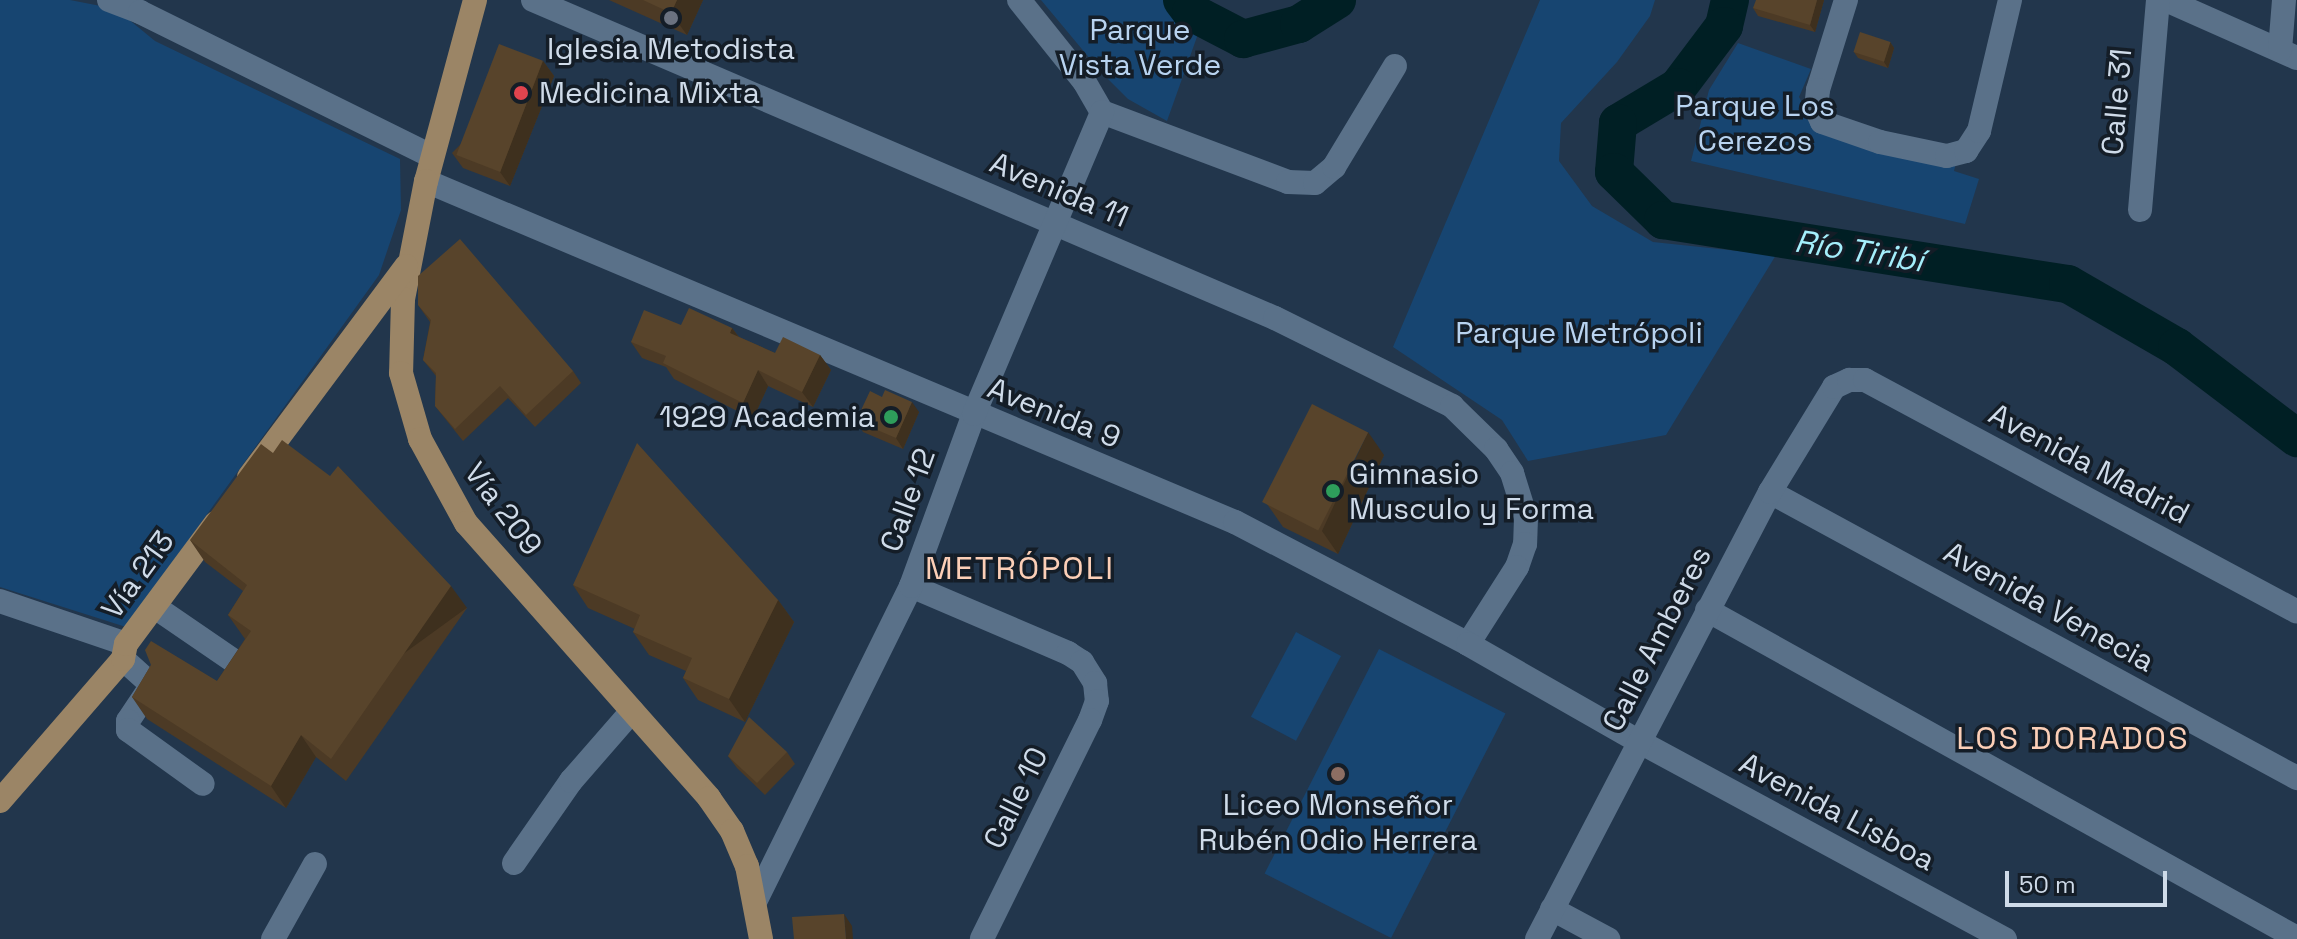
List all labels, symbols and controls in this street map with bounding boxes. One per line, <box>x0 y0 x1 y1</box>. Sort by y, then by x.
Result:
marker: Iglesia Metodista <box>662 9 680 27</box>
park label: Parque Vista Verde <box>1058 12 1222 82</box>
place label: Iglesia Metodista <box>547 31 795 67</box>
street label: Calle 31 <box>2094 47 2140 157</box>
place label: Medicina Mixta <box>539 75 760 111</box>
marker: Medicina Mixta <box>510 82 532 104</box>
park label: Parque Los Cerezos <box>1675 88 1835 158</box>
street label: Avenida 11 <box>984 145 1134 235</box>
water label: Río Tiribí <box>1791 222 1927 280</box>
park label: Parque Metrópoli <box>1455 315 1703 351</box>
street label: Avenida 9 <box>982 370 1126 456</box>
street label: Avenida Madrid <box>1983 396 2195 532</box>
place label: 1929 Academia <box>659 399 875 435</box>
marker: 1929 Academia <box>882 408 900 426</box>
street label: Calle 12 <box>873 443 943 557</box>
street label: Vía 209 <box>457 456 549 562</box>
place label: Gimnasio Musculo y Forma <box>1349 456 1594 526</box>
marker: Gimnasio Musculo y Forma <box>1324 482 1342 500</box>
street label: Vía 213 <box>94 524 182 626</box>
street label: Avenida Venecia <box>1937 534 2161 680</box>
street label: Calle Amberes <box>1595 540 1719 738</box>
district label: METRÓPOLI <box>925 549 1115 587</box>
district label: LOS DORADOS <box>1956 719 2190 757</box>
street label: Calle 10 <box>976 741 1056 855</box>
street label: Avenida Lisboa <box>1733 745 1941 879</box>
marker: Liceo Monseñor Rubén Odio Herrera <box>1329 765 1347 783</box>
place label: Liceo Monseñor Rubén Odio Herrera <box>1199 787 1477 858</box>
scale bar <box>2009 855 2171 905</box>
text: 50 m <box>2019 869 2076 900</box>

